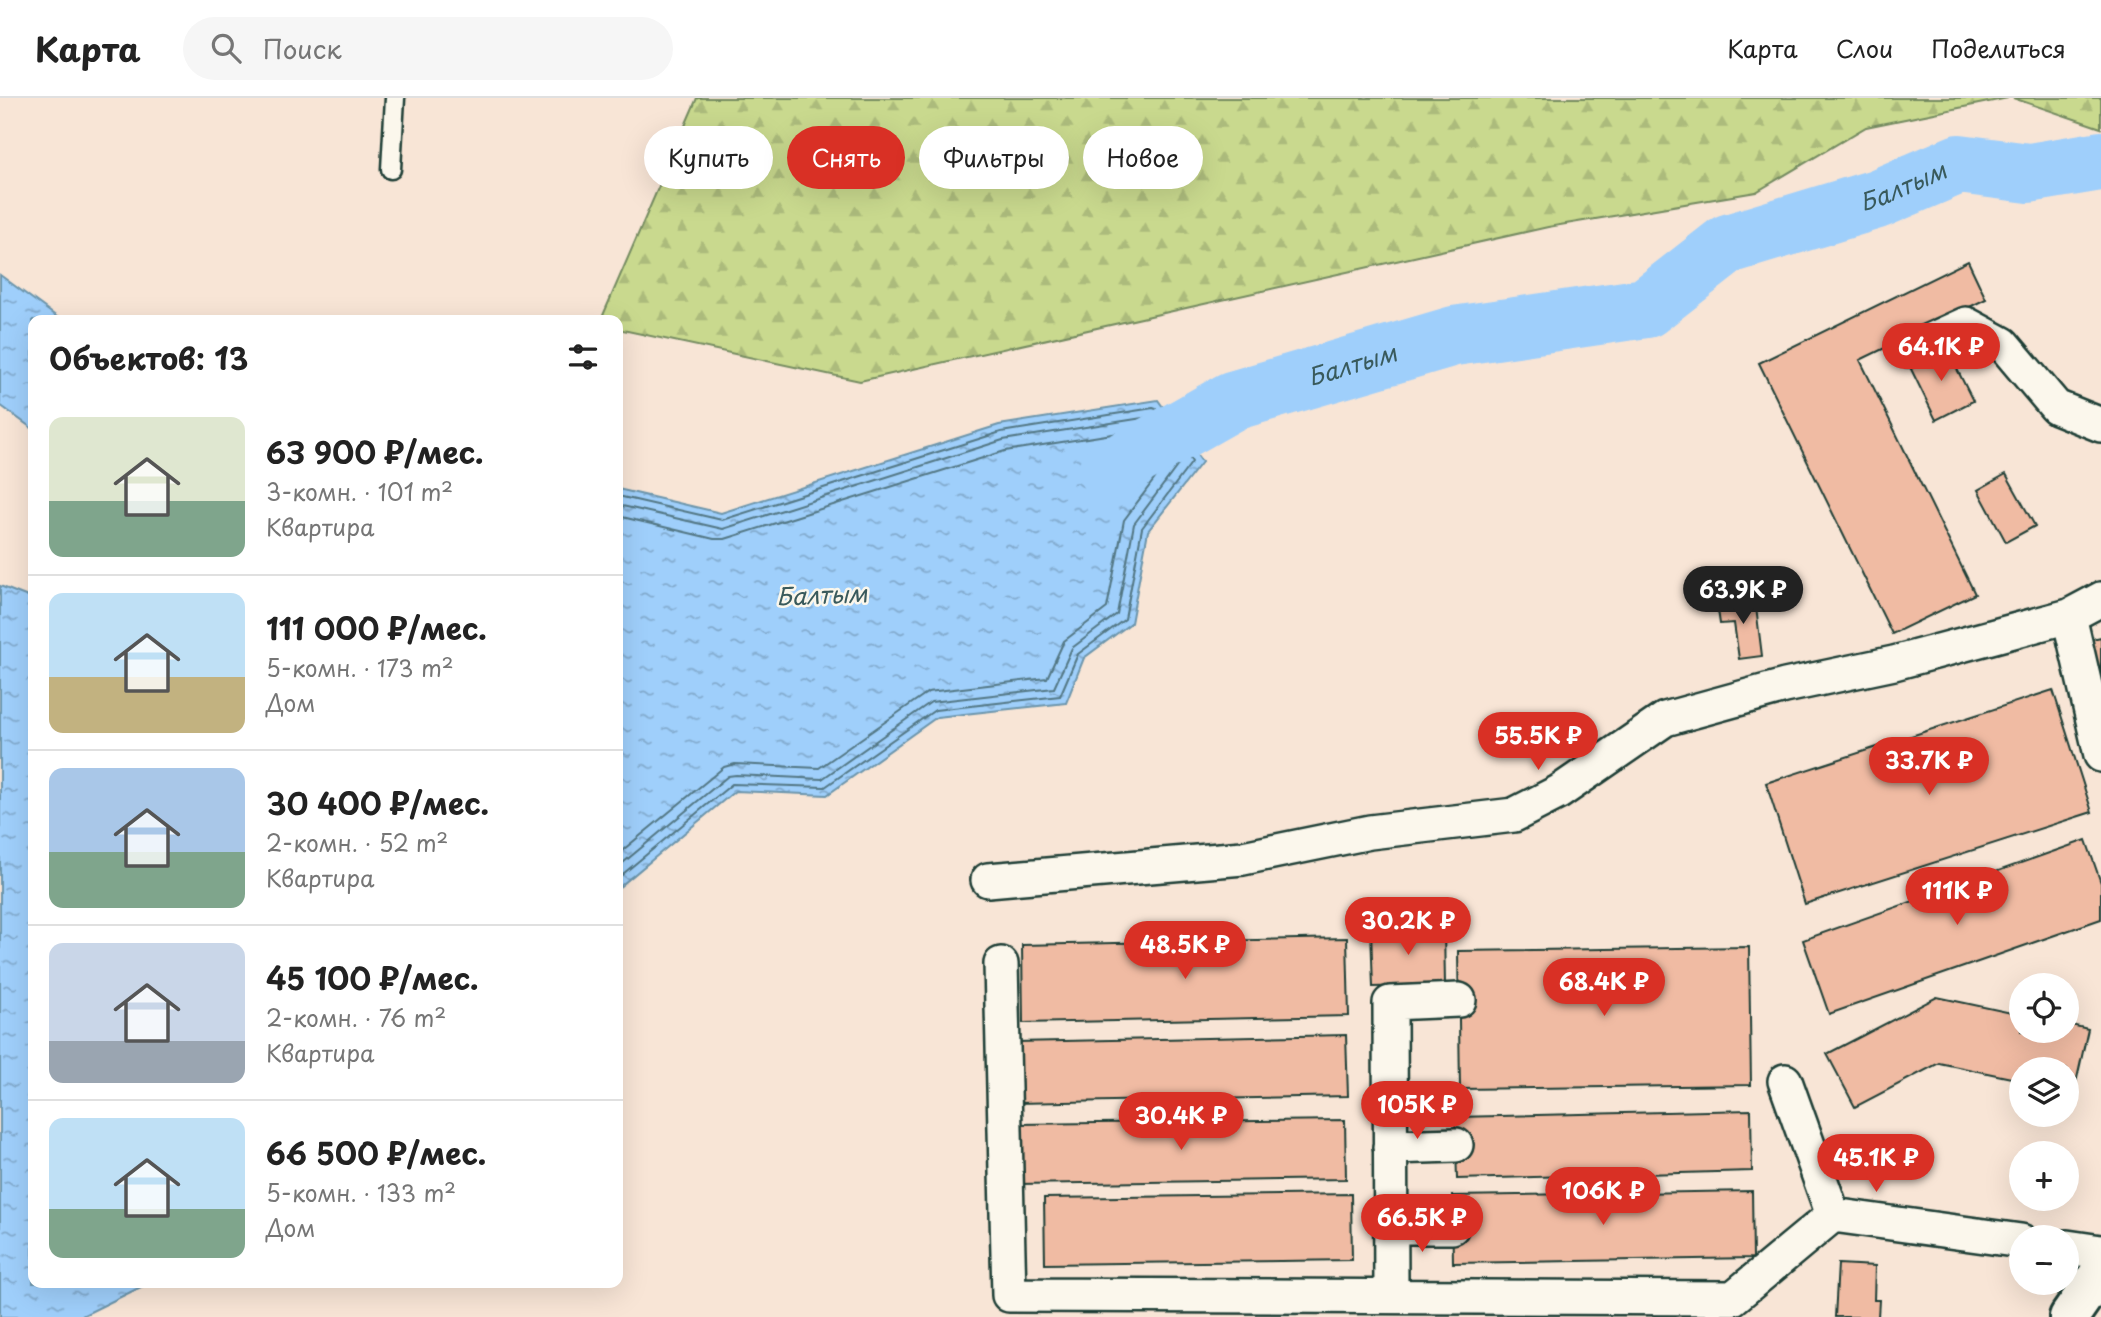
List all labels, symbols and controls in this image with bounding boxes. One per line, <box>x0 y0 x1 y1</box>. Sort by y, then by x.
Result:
search box <box>183 17 673 80</box>
text: Карта <box>35 23 141 73</box>
icon: search <box>207 29 245 67</box>
text: Поиск <box>263 29 342 68</box>
text: Карта <box>1727 30 1798 66</box>
text: Слои <box>1836 30 1893 66</box>
text: Поделиться <box>1931 30 2066 66</box>
chip: Купить <box>644 126 773 189</box>
chip: Снять <box>787 126 905 189</box>
chip: Фильтры <box>919 126 1069 189</box>
chip: Новое <box>1083 126 1203 189</box>
water label: Балтым <box>1855 151 1952 219</box>
pin: 64.1K ₽ <box>1876 324 2006 383</box>
text: 64.1K ₽ <box>1898 328 1984 363</box>
water label: Балтым <box>1303 334 1401 394</box>
text: Объектов: 13 <box>49 335 248 380</box>
icon: filters <box>564 338 602 376</box>
text: 63 900 ₽/мес. <box>266 429 484 474</box>
icon: home <box>105 445 189 529</box>
text: 3-комн. · 101 m² <box>266 474 453 509</box>
text: Квартира <box>266 509 374 544</box>
pin: 63.9K ₽ <box>1678 566 1808 626</box>
text: 63.9K ₽ <box>1699 571 1787 606</box>
water label: Балтым <box>776 574 869 614</box>
text: 111 000 ₽/мес. <box>266 605 487 650</box>
icon: home <box>105 621 189 705</box>
text: 5-комн. · 173 m² <box>266 650 454 685</box>
text: Дом <box>266 685 315 720</box>
pin: 55.5K ₽ <box>1473 712 1603 772</box>
text: 55.5K ₽ <box>1494 717 1582 752</box>
pin: 33.7K ₽ <box>1864 738 1994 797</box>
text: 33.7K ₽ <box>1885 742 1973 777</box>
text: 30 400 ₽/мес. <box>266 780 489 825</box>
icon: home <box>105 796 189 880</box>
text: 2-комн. · 52 m² <box>266 825 448 860</box>
text: Квартира <box>266 860 374 895</box>
pin: 111K ₽ <box>1900 868 2014 927</box>
text: 111K ₽ <box>1922 872 1992 907</box>
pin: 30.2K ₽ <box>1343 898 1473 957</box>
text: 30.2K ₽ <box>1361 902 1455 937</box>
pin: 48.5K ₽ <box>1120 922 1250 981</box>
text: 48.5K ₽ <box>1140 926 1230 961</box>
text: 45 100 ₽/мес. <box>266 955 479 1000</box>
pin: 68.4K ₽ <box>1539 958 1669 1018</box>
text: 68.4K ₽ <box>1559 963 1649 998</box>
icon: home <box>105 971 189 1055</box>
map controls <box>2009 973 2079 1295</box>
button: locate <box>2009 973 2079 1043</box>
text: 2-комн. · 76 m² <box>266 1000 446 1035</box>
text: Квартира <box>266 1035 374 1070</box>
button: layers <box>2009 1057 2079 1127</box>
pin: 105K ₽ <box>1360 1082 1474 1141</box>
text: 105K ₽ <box>1377 1086 1457 1121</box>
pin: 30.4K ₽ <box>1116 1093 1246 1152</box>
text: 30.4K ₽ <box>1135 1097 1227 1132</box>
text: 66 500 ₽/мес. <box>266 1130 486 1175</box>
pin: 45.1K ₽ <box>1811 1134 1941 1194</box>
text: 45.1K ₽ <box>1833 1139 1919 1174</box>
button: + <box>2009 1141 2079 1211</box>
icon: home <box>105 1146 189 1230</box>
pin: 106K ₽ <box>1546 1168 1660 1227</box>
text: 106K ₽ <box>1561 1172 1645 1207</box>
text: 5-комн. · 133 m² <box>266 1175 456 1210</box>
pin: 66.5K ₽ <box>1357 1194 1487 1254</box>
text: 66.5K ₽ <box>1377 1199 1467 1234</box>
text: Дом <box>266 1210 315 1245</box>
button: − <box>2009 1225 2079 1295</box>

